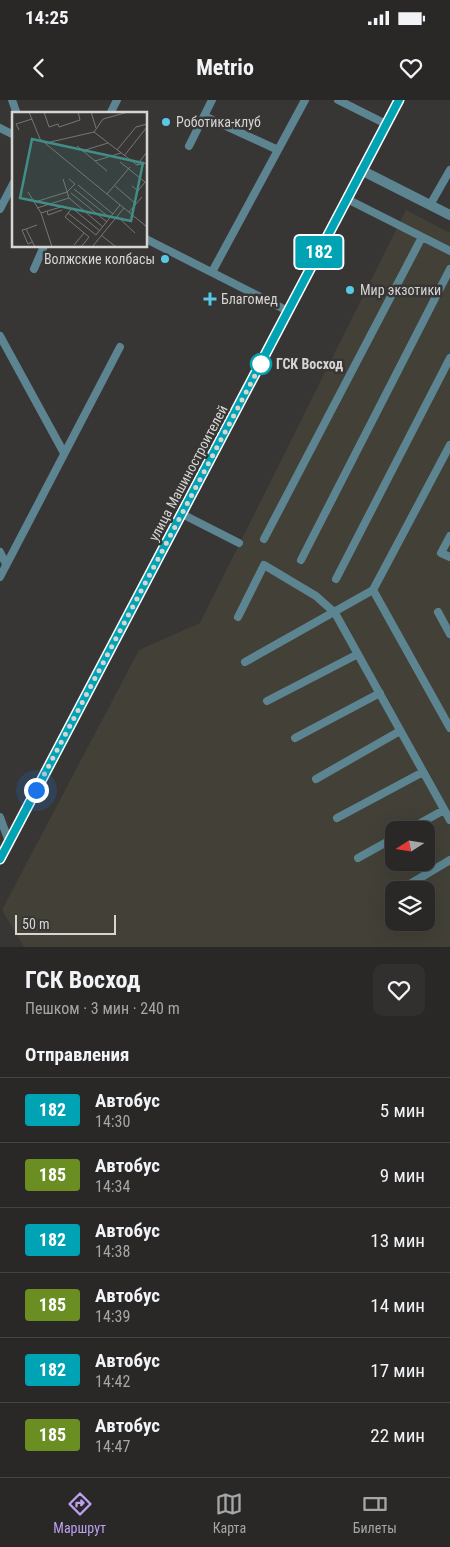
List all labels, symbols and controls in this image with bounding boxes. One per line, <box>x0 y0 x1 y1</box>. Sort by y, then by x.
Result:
text: 14:25 <box>25 6 69 29</box>
icon: back <box>25 54 53 82</box>
icon: heart <box>397 54 425 82</box>
text: Metrio <box>196 55 254 80</box>
inset map <box>12 112 148 248</box>
place label: Роботика-клуб <box>176 114 261 130</box>
marker: Роботика-клуб <box>160 116 172 128</box>
line badge: 182 <box>290 236 348 268</box>
text: 182 <box>305 241 333 262</box>
place label: Волжские колбасы <box>44 251 155 267</box>
marker: Волжские колбасы <box>159 253 171 265</box>
place label: Мир экзотики <box>360 282 441 298</box>
marker: Мир экзотики <box>344 284 356 296</box>
place label: Благомед <box>221 291 278 307</box>
marker: Благомед <box>203 292 217 306</box>
marker: ГСК Восход <box>250 353 272 375</box>
place label: ГСК Восход <box>276 356 343 372</box>
street label: улица Машиностроителей <box>145 402 231 544</box>
your location <box>24 778 49 803</box>
north arrow <box>385 821 435 871</box>
map controls <box>385 821 435 931</box>
button: layers <box>385 881 435 931</box>
scale bar <box>15 912 116 935</box>
text: 50 m <box>22 916 50 932</box>
button: heart <box>373 964 425 1016</box>
text: ГСК Восход <box>25 966 140 994</box>
text: Пешком · 3 мин · 240 m <box>25 999 180 1018</box>
text: Отправления <box>25 1043 129 1066</box>
text: Автобус <box>95 1089 160 1112</box>
text: 182 <box>39 1099 66 1120</box>
text: 5 мин <box>380 1099 425 1122</box>
text: 14:30 <box>95 1112 130 1131</box>
text: Автобус <box>95 1154 160 1177</box>
text: 185 <box>39 1164 66 1185</box>
text: 9 мин <box>380 1164 425 1187</box>
text: 14:34 <box>95 1177 130 1196</box>
text: Автобус <box>95 1219 160 1242</box>
text: 182 <box>39 1229 66 1250</box>
text: 13 мин <box>370 1229 425 1252</box>
text: 14:38 <box>95 1242 130 1261</box>
text: Автобус <box>95 1284 160 1307</box>
text: 185 <box>39 1294 66 1315</box>
text: 14 мин <box>370 1294 425 1317</box>
text: 14:39 <box>95 1307 130 1326</box>
text: Автобус <box>95 1349 160 1372</box>
text: 182 <box>39 1359 66 1380</box>
text: 17 мин <box>370 1359 425 1382</box>
text: 14:42 <box>95 1372 130 1391</box>
text: Автобус <box>95 1414 160 1437</box>
text: 185 <box>39 1424 66 1445</box>
text: 22 мин <box>370 1424 425 1447</box>
text: 14:47 <box>95 1437 130 1456</box>
tab: Маршрут <box>53 1490 106 1536</box>
tab: Карта <box>213 1490 246 1536</box>
tab: Билеты <box>353 1490 397 1536</box>

